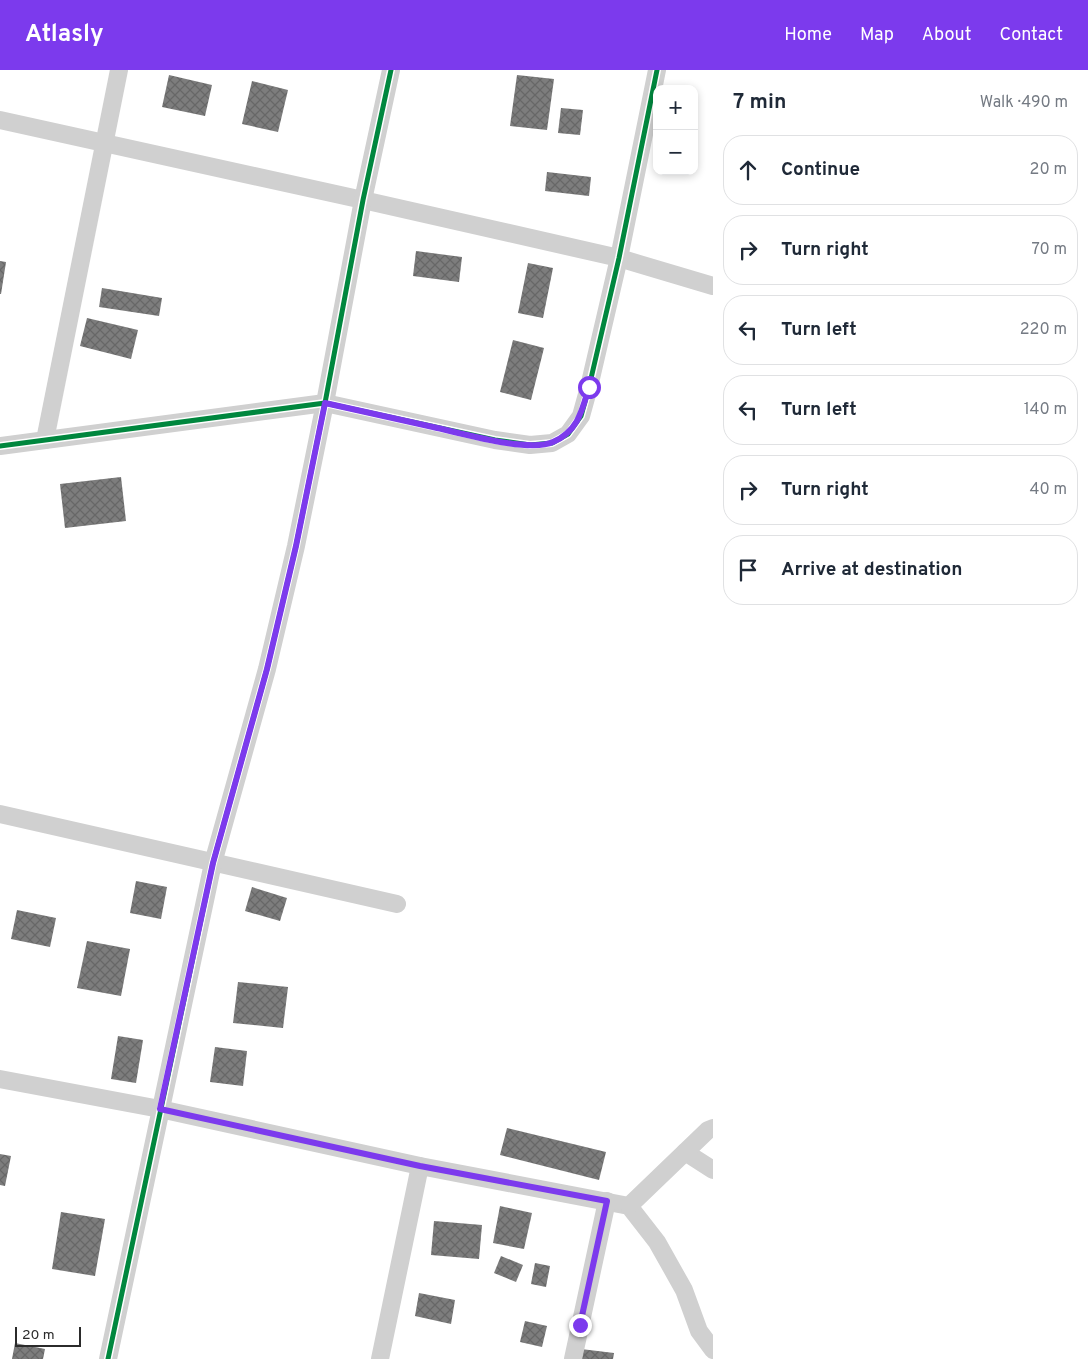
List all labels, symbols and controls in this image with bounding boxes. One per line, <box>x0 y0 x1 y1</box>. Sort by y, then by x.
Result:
text: Atlasly <box>25 20 104 50</box>
text: Home <box>784 24 832 47</box>
text: Map <box>860 24 894 47</box>
text: About <box>922 24 971 47</box>
text: Contact <box>999 24 1063 47</box>
map controls <box>653 85 698 175</box>
button: + <box>653 85 698 130</box>
text: 7 min <box>733 89 786 116</box>
text: Walk · 490 m <box>980 93 1068 113</box>
button: − <box>653 130 698 175</box>
icon: ahead <box>734 156 762 184</box>
text: Continue <box>781 158 860 182</box>
text: 20 m <box>1030 160 1067 180</box>
icon: right <box>734 236 762 264</box>
text: Turn right <box>781 238 869 262</box>
text: 70 m <box>1032 240 1067 260</box>
icon: left <box>734 316 762 344</box>
text: Turn left <box>781 318 857 342</box>
text: 220 m <box>1020 320 1067 340</box>
route start <box>578 376 601 399</box>
icon: left <box>734 396 762 424</box>
text: Turn left <box>781 398 857 422</box>
text: 140 m <box>1024 400 1067 420</box>
icon: right <box>734 476 762 504</box>
text: Turn right <box>781 478 869 502</box>
text: 40 m <box>1029 480 1067 500</box>
icon: arrive <box>734 556 762 584</box>
text: Arrive at destination <box>781 558 962 582</box>
route end <box>569 1314 592 1337</box>
scale bar <box>15 1324 81 1347</box>
text: 20 m <box>22 1327 55 1344</box>

